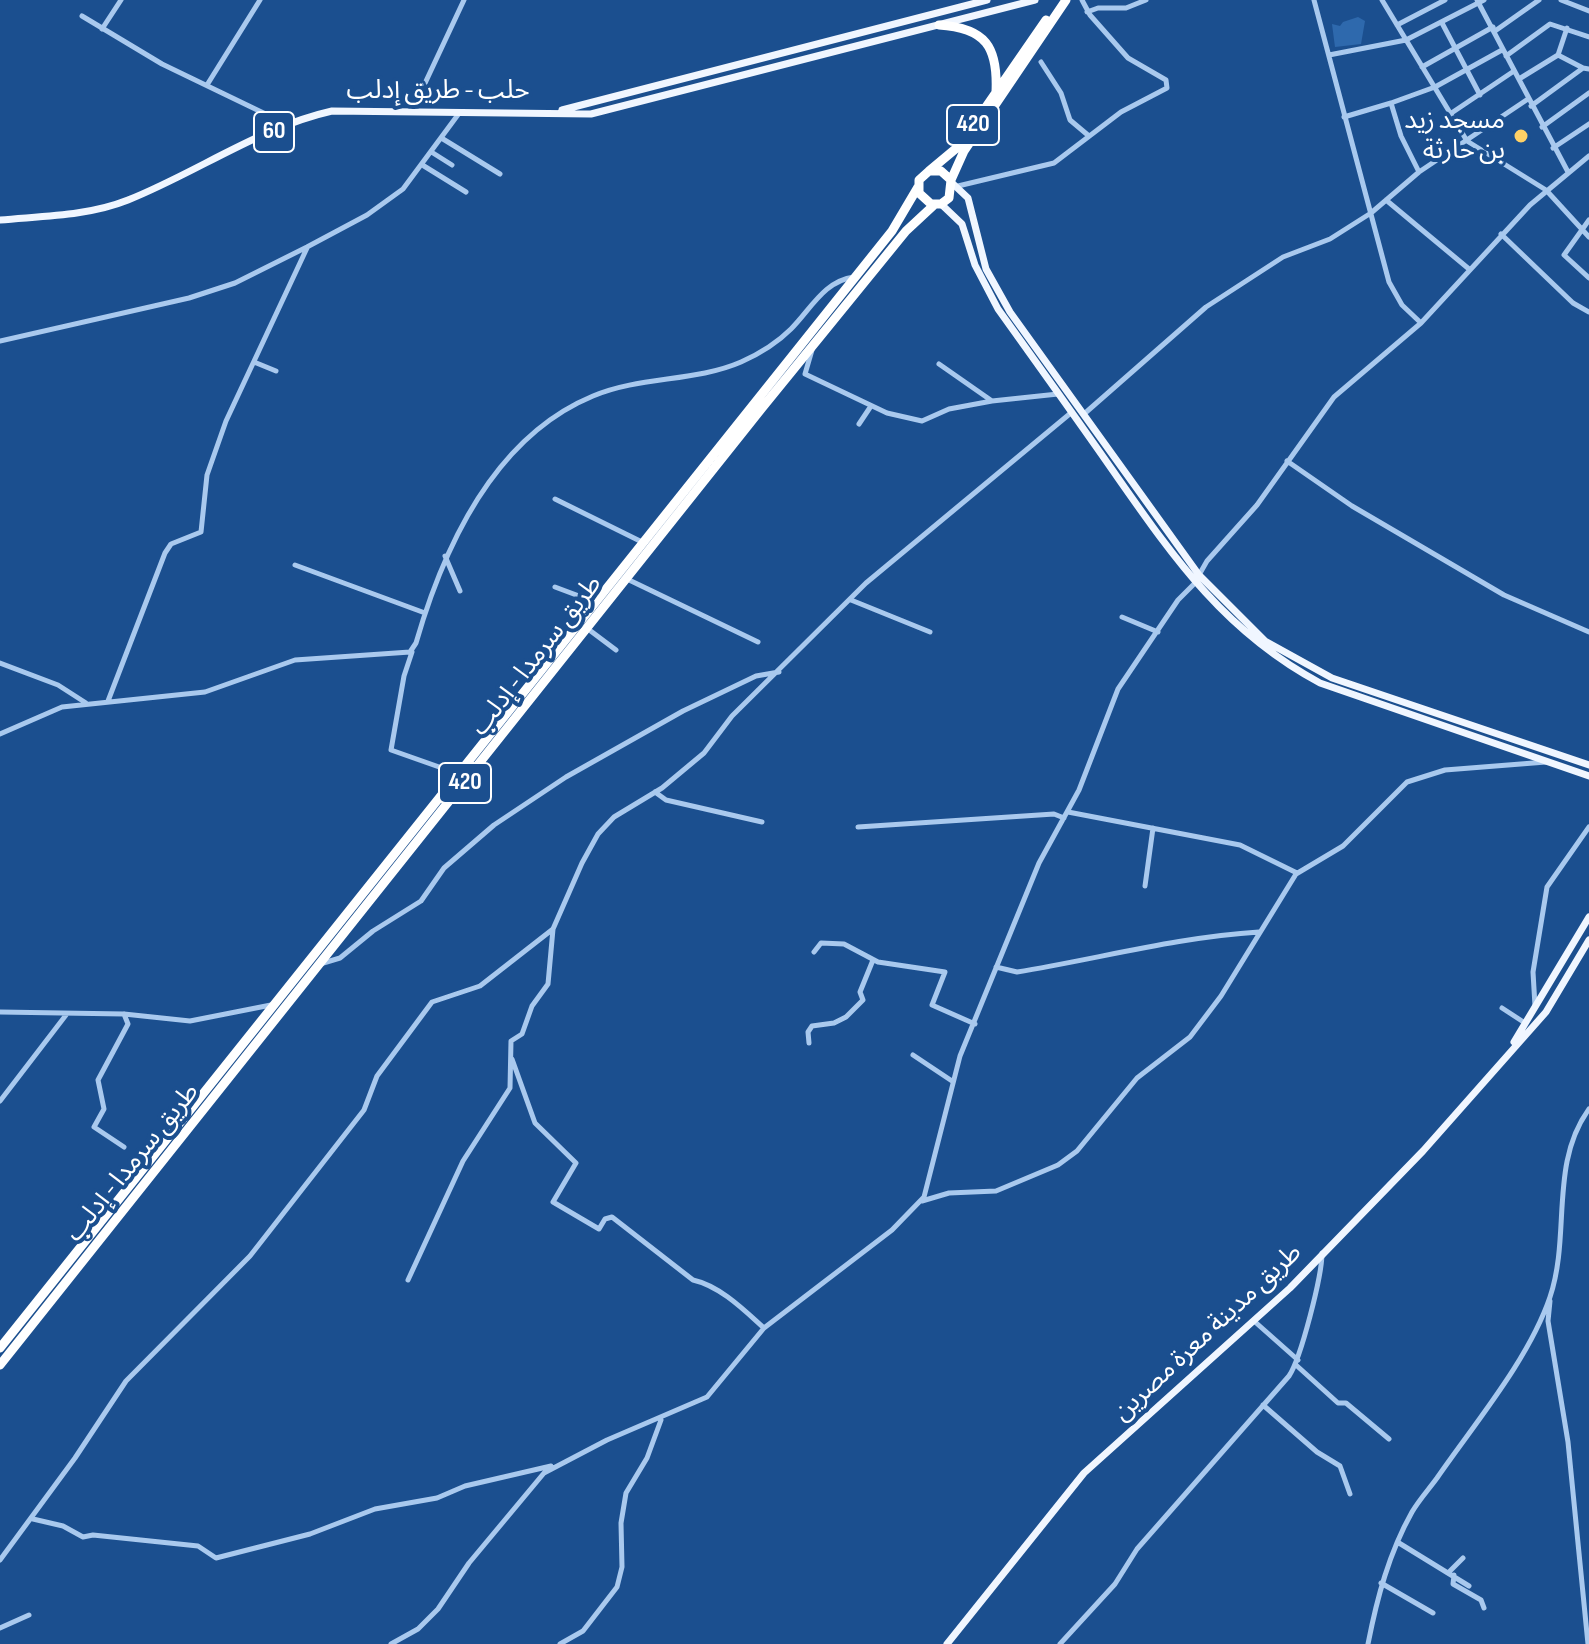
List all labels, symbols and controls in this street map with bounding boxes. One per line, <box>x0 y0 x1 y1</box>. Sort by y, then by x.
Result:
street label: حلب - طريق إدلب <box>346 75 530 107</box>
road number: 420 <box>947 105 999 145</box>
place label: مسجد زيد بن حارثة <box>1404 105 1505 166</box>
road number: 60 <box>254 112 294 152</box>
marker: مسجد زيد بن حارثة <box>1512 127 1530 145</box>
street label: طريق سرمدا - إدلب <box>465 570 609 742</box>
road number: 420 <box>439 763 491 803</box>
street label: طريق سرمدا - إدلب <box>60 1077 206 1249</box>
street label: طريق مدينة معرة مصرين <box>1107 1237 1309 1429</box>

